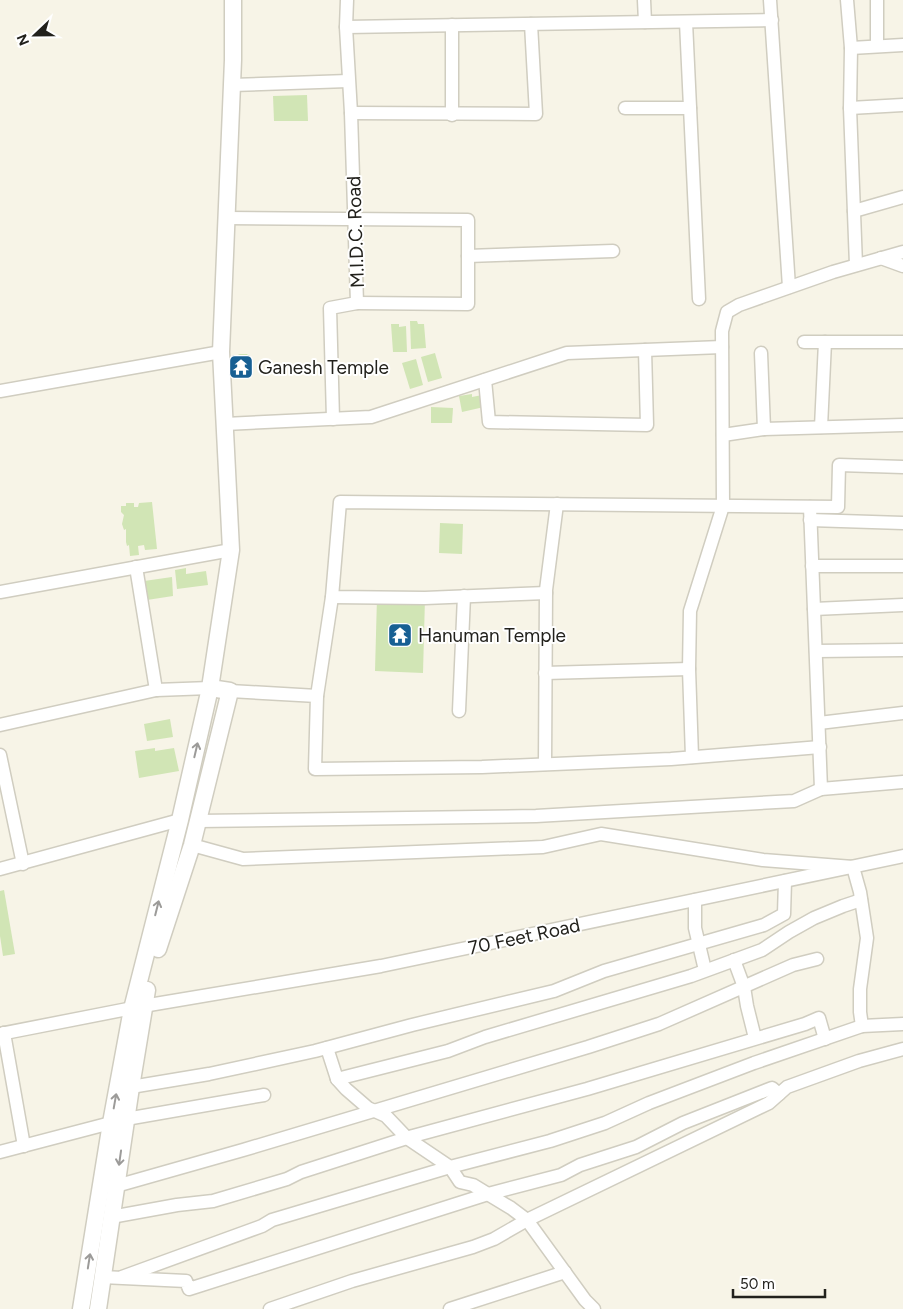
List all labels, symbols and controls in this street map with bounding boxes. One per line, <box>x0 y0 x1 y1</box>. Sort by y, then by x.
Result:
north arrow <box>10 10 60 60</box>
text: N <box>14 31 33 48</box>
street label: M.I.D.C. Road <box>342 175 369 288</box>
temple icon: Ganesh Temple <box>228 354 254 380</box>
place label: Ganesh Temple <box>258 356 389 379</box>
temple icon: Hanuman Temple <box>387 622 413 648</box>
place label: Hanuman Temple <box>418 624 566 647</box>
one-way arrow <box>192 742 201 758</box>
one-way arrow <box>153 900 162 916</box>
street label: 70 Feet Road <box>466 913 582 960</box>
one-way arrow <box>110 1093 120 1109</box>
one-way arrow <box>115 1150 125 1166</box>
one-way arrow <box>84 1253 94 1269</box>
scale bar <box>733 1266 826 1298</box>
text: 50 m <box>740 1275 775 1293</box>

